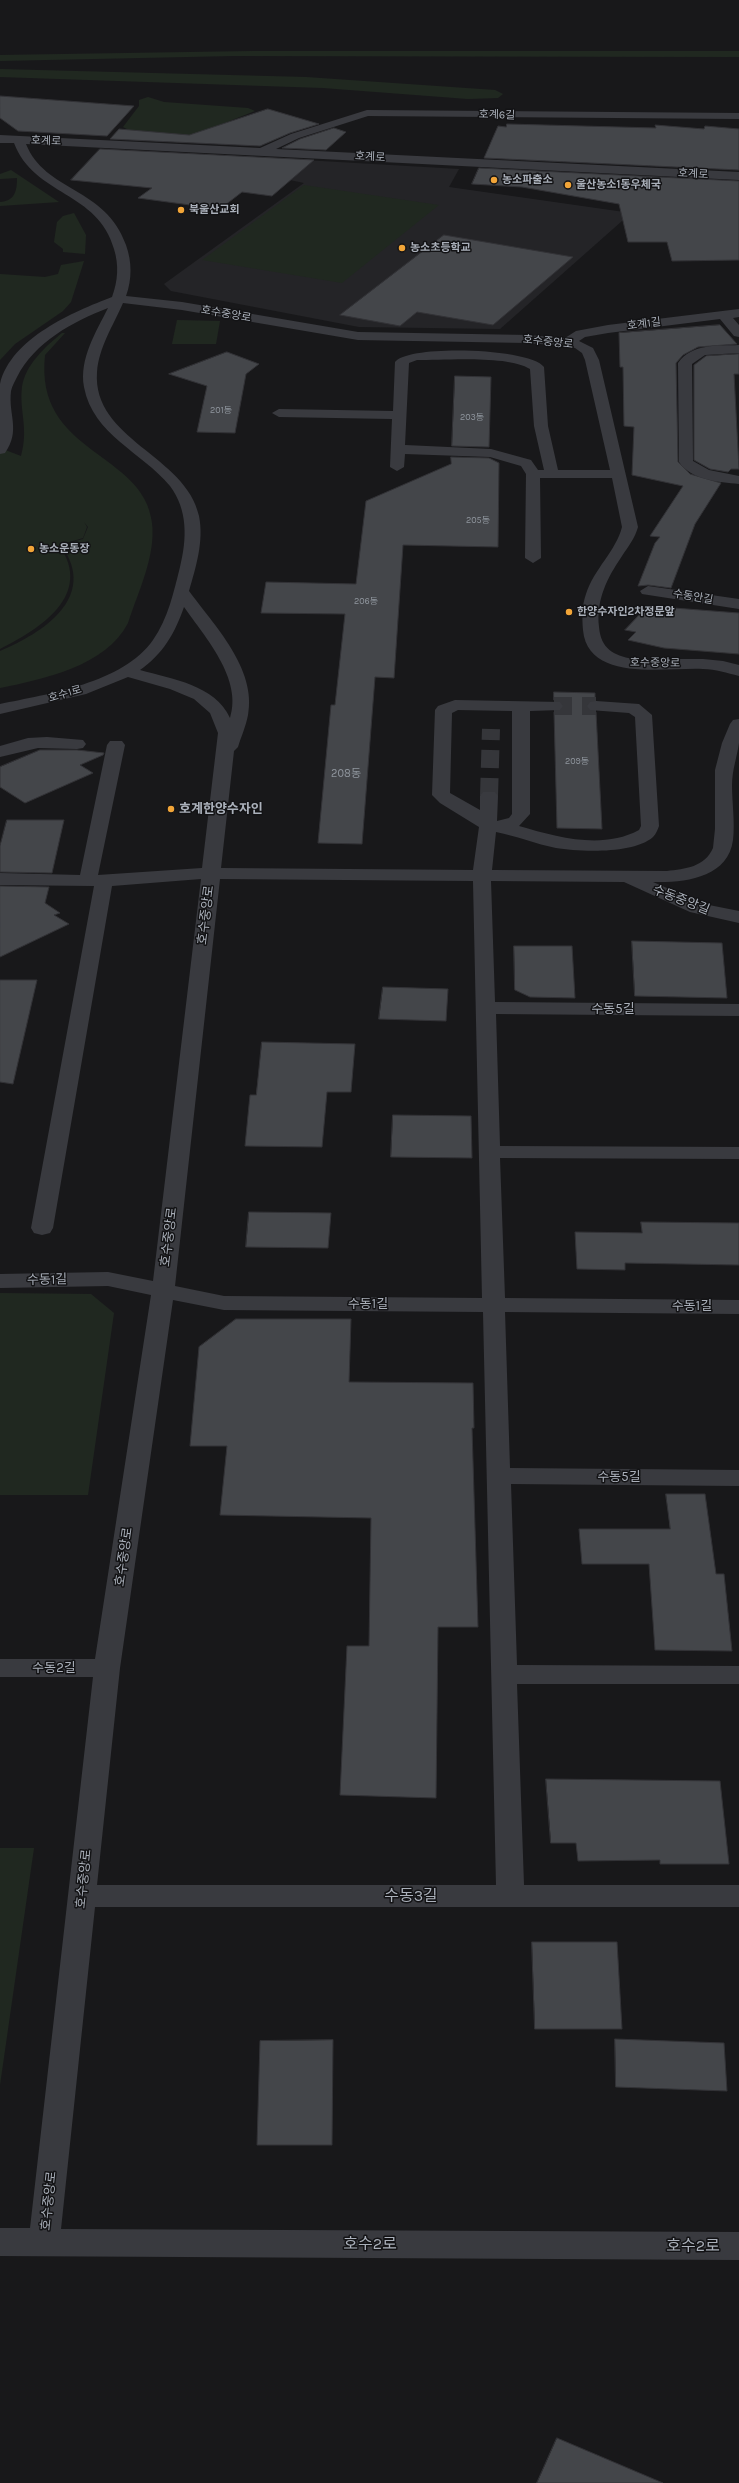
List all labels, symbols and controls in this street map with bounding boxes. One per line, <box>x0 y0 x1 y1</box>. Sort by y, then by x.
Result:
street label: 호계6길 <box>478 108 516 122</box>
street label: 호계로 <box>31 134 61 148</box>
street label: 호계로 <box>354 150 386 164</box>
street label: 호계로 <box>677 167 709 181</box>
place label: 농소파출소 <box>502 173 553 187</box>
marker: 농소파출소 <box>489 175 499 185</box>
place label: 울산농소1동우체국 <box>576 178 661 192</box>
marker: 울산농소1동우체국 <box>563 180 573 190</box>
place label: 북울산교회 <box>189 203 240 217</box>
marker: 북울산교회 <box>176 205 186 215</box>
place label: 농소초등학교 <box>410 241 471 255</box>
marker: 농소초등학교 <box>397 243 407 253</box>
street label: 호수중앙로 <box>200 303 252 325</box>
street label: 호계1길 <box>626 315 662 333</box>
street label: 호수중앙로 <box>522 333 574 351</box>
house number: 201동 <box>210 405 232 415</box>
house number: 203동 <box>460 412 484 422</box>
house number: 205동 <box>466 515 490 525</box>
place label: 농소운동장 <box>39 542 90 556</box>
marker: 농소운동장 <box>26 544 36 554</box>
street label: 수동안길 <box>672 587 714 607</box>
house number: 206동 <box>354 596 378 606</box>
place label: 한양수자인2차정문앞 <box>577 605 675 619</box>
marker: 한양수자인2차정문앞 <box>564 607 574 617</box>
street label: 호수중앙로 <box>630 656 680 670</box>
street label: 호수1로 <box>47 683 83 705</box>
house number: 209동 <box>565 756 589 766</box>
house number: 208동 <box>331 767 361 781</box>
place label: 호계한양수자인 <box>179 801 263 817</box>
marker: 호계한양수자인 <box>166 804 176 814</box>
street label: 수동중앙길 <box>650 882 712 918</box>
street label: 호수중앙로 <box>195 884 217 946</box>
street label: 수동5길 <box>591 1001 635 1017</box>
street label: 호수중앙로 <box>158 1206 180 1268</box>
street label: 수동1길 <box>27 1272 67 1288</box>
street label: 수동1길 <box>348 1296 388 1312</box>
street label: 수동1길 <box>672 1298 712 1314</box>
street label: 수동5길 <box>597 1469 641 1485</box>
street label: 호수중앙로 <box>112 1526 136 1588</box>
street label: 수동2길 <box>32 1660 76 1676</box>
street label: 호수중앙로 <box>73 1848 95 1910</box>
street label: 수동3길 <box>384 1886 438 1906</box>
street label: 호수중앙로 <box>38 2170 60 2232</box>
street label: 호수2로 <box>343 2234 397 2254</box>
street label: 호수2로 <box>666 2236 720 2256</box>

